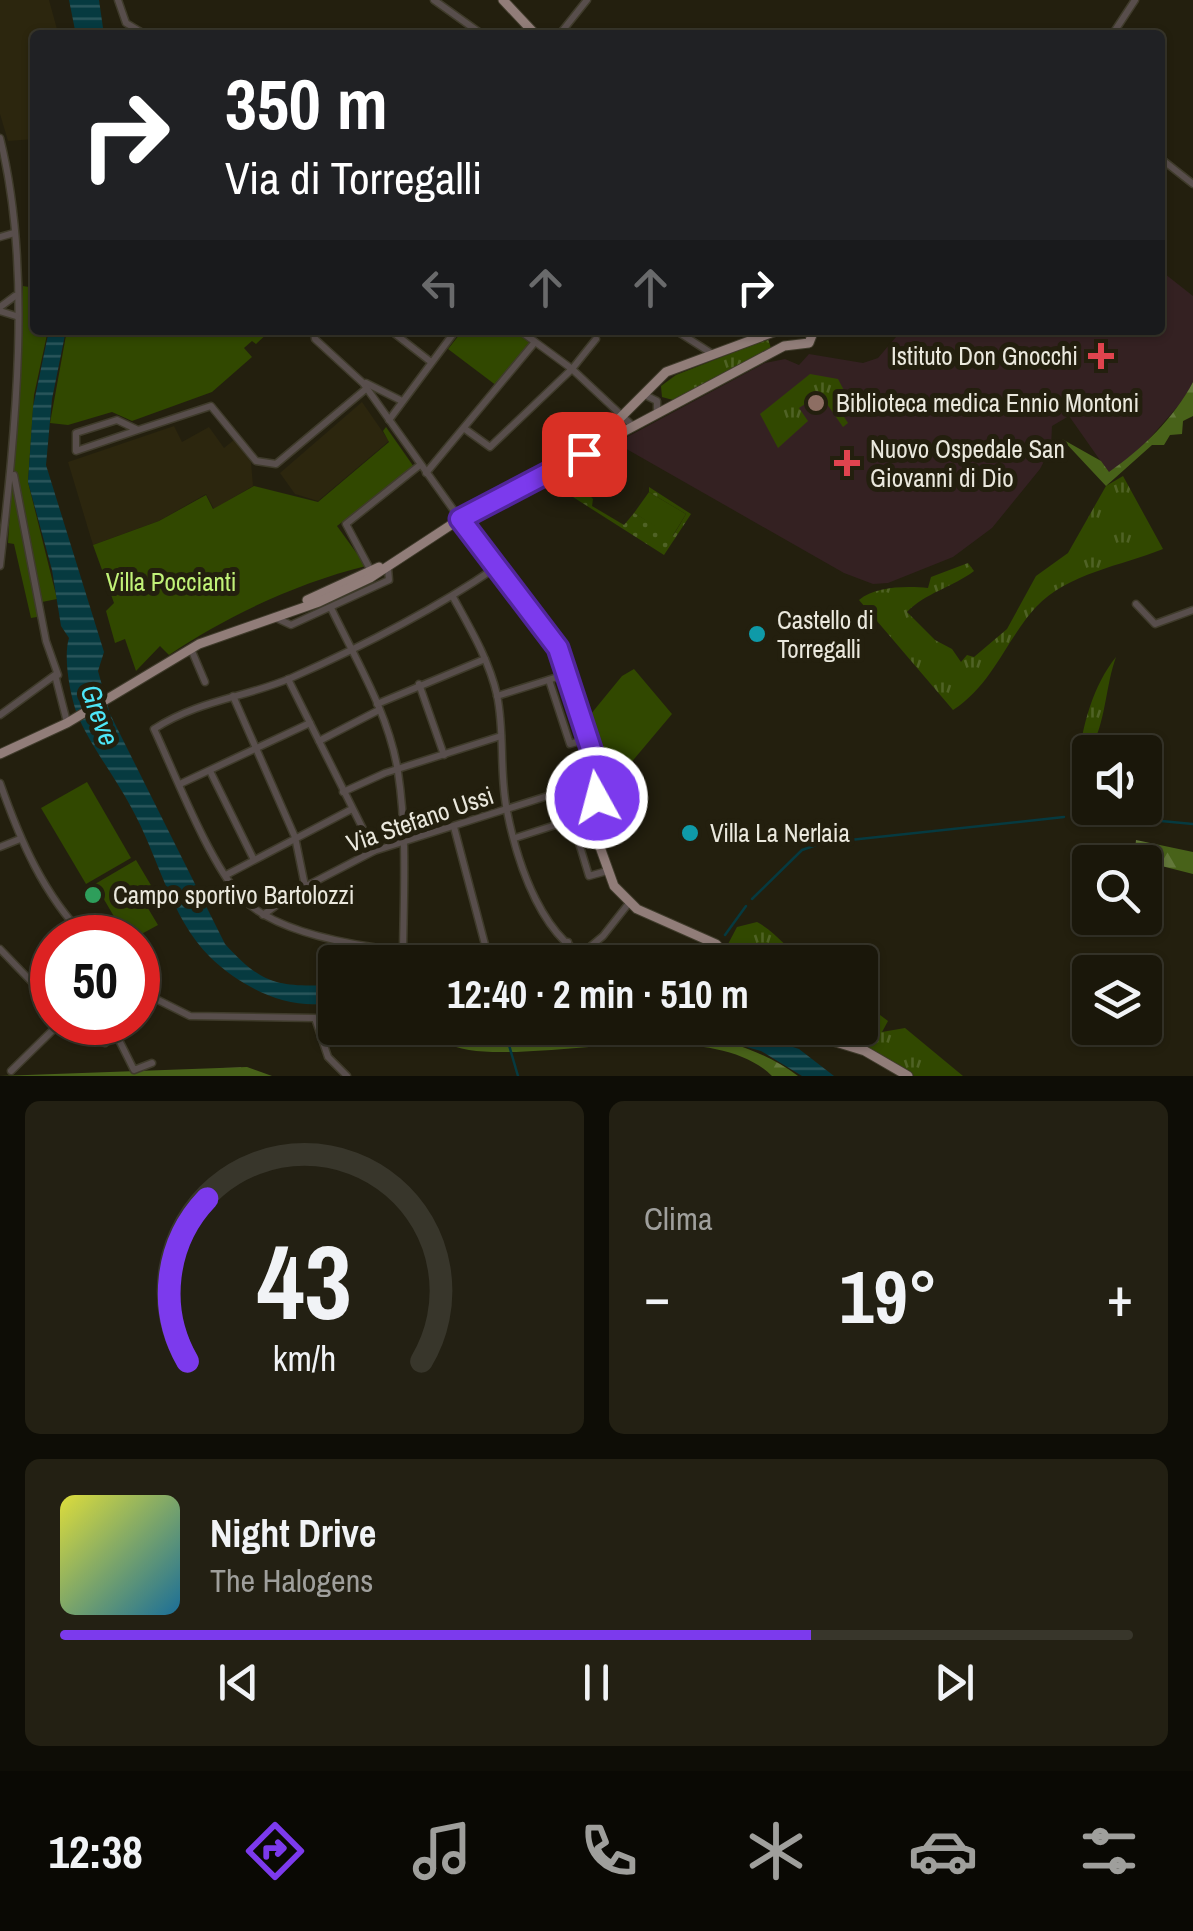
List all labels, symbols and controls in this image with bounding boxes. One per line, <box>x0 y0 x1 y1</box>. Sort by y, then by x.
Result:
text: 350 m <box>225 57 388 151</box>
icon: right <box>60 70 190 200</box>
text: Via di Torregalli <box>225 147 482 208</box>
icon: left <box>413 260 468 315</box>
icon: ahead <box>518 260 573 315</box>
icon: ahead <box>623 260 678 315</box>
icon: right <box>728 260 783 315</box>
place label: Istituto Don Gnocchi <box>891 339 1078 373</box>
marker: Istituto Don Gnocchi <box>1088 343 1114 369</box>
place label: Biblioteca medica Ennio Montoni <box>836 386 1139 420</box>
marker: Biblioteca medica Ennio Montoni <box>805 392 827 414</box>
pin <box>542 412 627 497</box>
icon: arrive <box>557 427 612 482</box>
place label: Nuovo Ospedale San Giovanni di Dio <box>870 432 1065 495</box>
marker: Nuovo Ospedale San Giovanni di Dio <box>834 450 860 476</box>
park label: Villa Poccianti <box>106 565 236 599</box>
place label: Castello di Torregalli <box>777 603 874 666</box>
marker: Castello di Torregalli <box>746 623 768 645</box>
water label: Greve <box>71 679 129 751</box>
map controls <box>1072 735 1162 1045</box>
button: sound <box>1072 735 1162 825</box>
position arrow <box>545 746 649 850</box>
street label: Via Stefano Ussi <box>342 778 498 860</box>
place label: Villa La Nerlaia <box>710 816 850 850</box>
marker: Villa La Nerlaia <box>679 822 701 844</box>
button: search <box>1072 845 1162 935</box>
place label: Campo sportivo Bartolozzi <box>113 878 355 912</box>
marker: Campo sportivo Bartolozzi <box>82 884 104 906</box>
speed limit sign: 50 <box>30 915 160 1045</box>
button: layers <box>1072 955 1162 1045</box>
text: 12:40 · 2 min · 510 m <box>447 969 749 1020</box>
text: Clima <box>644 1197 713 1240</box>
text: 43 <box>257 1211 352 1351</box>
text: 19° <box>839 1245 938 1346</box>
text: − <box>644 1259 670 1333</box>
text: + <box>1107 1259 1133 1333</box>
text: km/h <box>273 1334 336 1382</box>
text: Night Drive <box>210 1508 376 1559</box>
text: The Halogens <box>210 1559 373 1602</box>
icon: previous <box>211 1655 266 1710</box>
icon: pause <box>569 1655 624 1710</box>
icon: next <box>927 1655 982 1710</box>
icon: directions <box>240 1816 310 1886</box>
icon: music <box>407 1816 477 1886</box>
icon: phone <box>574 1816 644 1886</box>
icon: climate <box>741 1816 811 1886</box>
icon: car <box>908 1816 978 1886</box>
icon: filters <box>1074 1816 1144 1886</box>
text: 12:38 <box>48 1821 143 1882</box>

